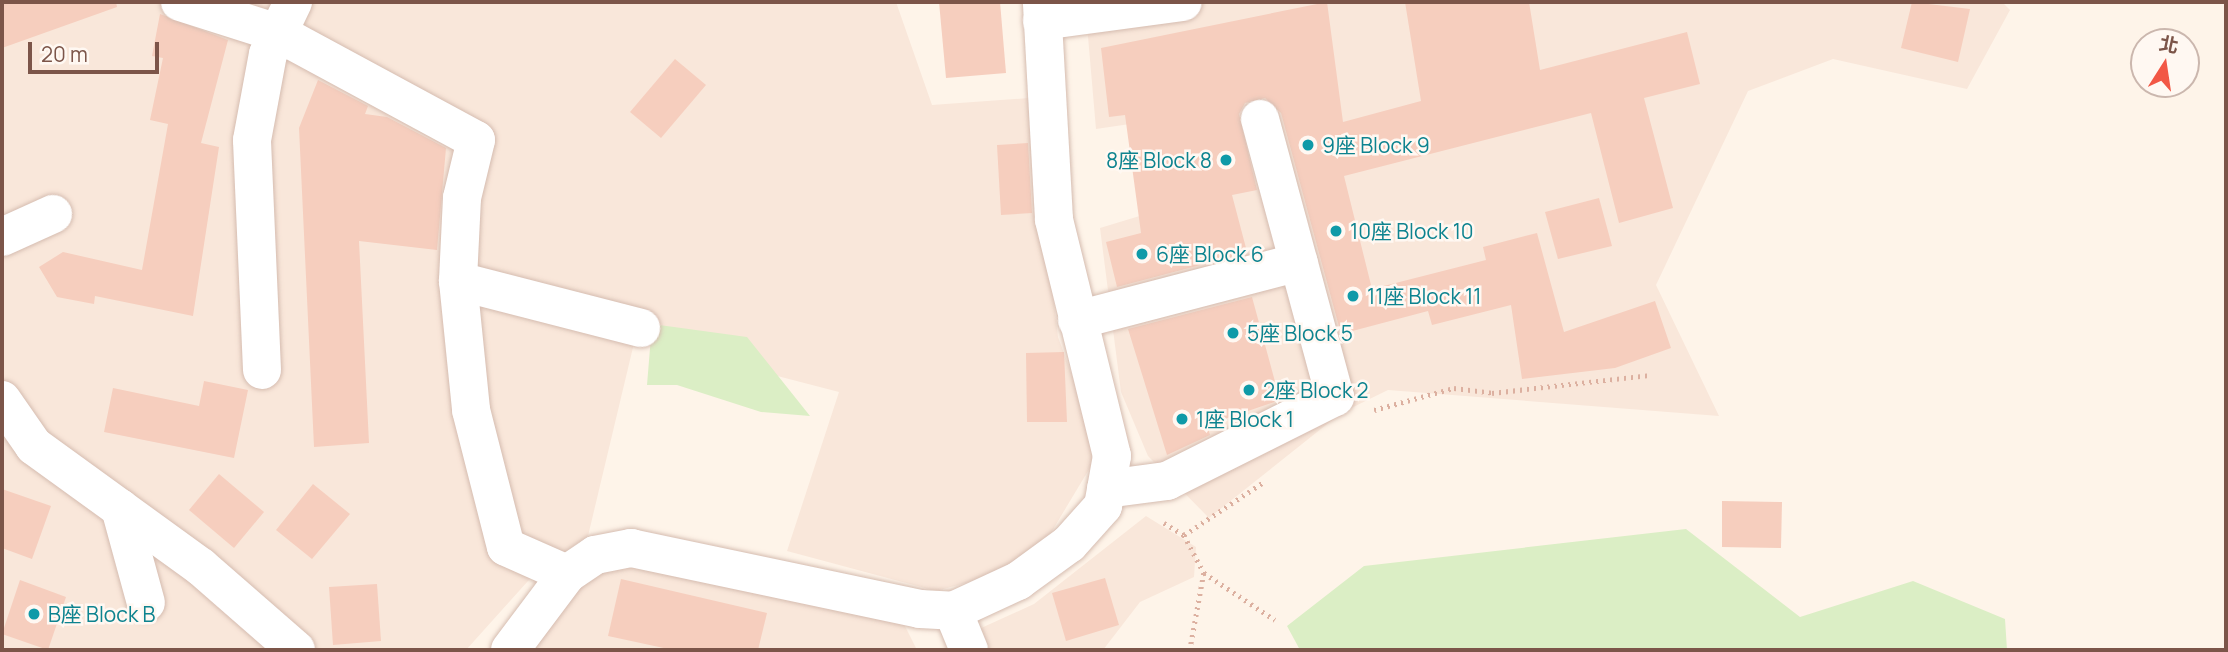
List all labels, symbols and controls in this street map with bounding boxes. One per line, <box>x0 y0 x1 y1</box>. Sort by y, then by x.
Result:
scale bar <box>32 28 163 72</box>
north arrow <box>2130 28 2200 98</box>
text: 北 <box>2157 30 2181 59</box>
text: 20 m <box>41 40 88 68</box>
place label: 9座 Block 9 <box>1322 132 1430 158</box>
marker: 9座 Block 9 <box>1300 137 1316 153</box>
place label: 8座 Block 8 <box>1106 147 1212 173</box>
marker: 8座 Block 8 <box>1218 152 1234 168</box>
place label: 10座 Block 10 <box>1350 218 1474 244</box>
marker: 10座 Block 10 <box>1328 223 1344 239</box>
place label: 6座 Block 6 <box>1156 241 1264 267</box>
marker: 6座 Block 6 <box>1134 246 1150 262</box>
place label: 11座 Block 11 <box>1367 283 1481 309</box>
marker: 11座 Block 11 <box>1345 288 1361 304</box>
place label: 5座 Block 5 <box>1247 320 1353 346</box>
marker: 5座 Block 5 <box>1225 325 1241 341</box>
place label: 2座 Block 2 <box>1263 377 1369 403</box>
marker: 2座 Block 2 <box>1241 382 1257 398</box>
place label: 1座 Block 1 <box>1196 406 1294 432</box>
marker: 1座 Block 1 <box>1174 411 1190 427</box>
place label: B座 Block B <box>48 601 155 627</box>
marker: B座 Block B <box>26 606 42 622</box>

